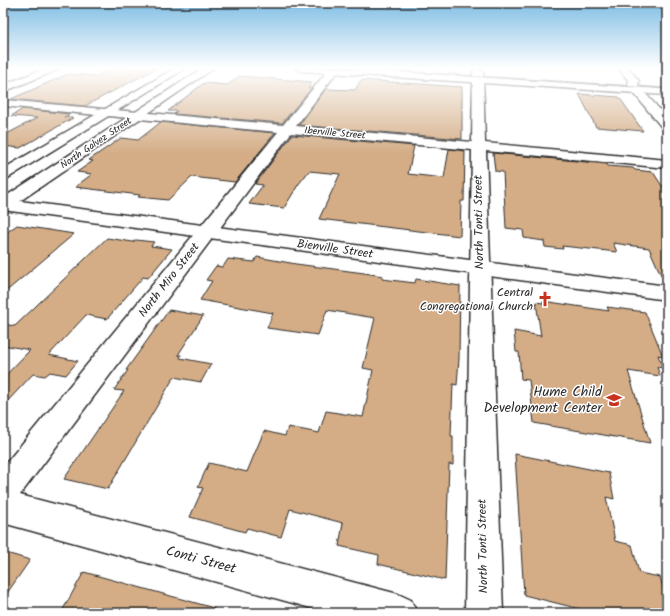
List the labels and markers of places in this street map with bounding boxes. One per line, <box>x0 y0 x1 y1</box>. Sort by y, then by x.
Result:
place label: Central Congregational Church <box>420 283 533 316</box>
church icon: Central Congregational Church <box>536 290 554 308</box>
place label: Hume Child Development Center <box>484 381 603 419</box>
school or university icon: Hume Child Development Center <box>605 391 623 409</box>

